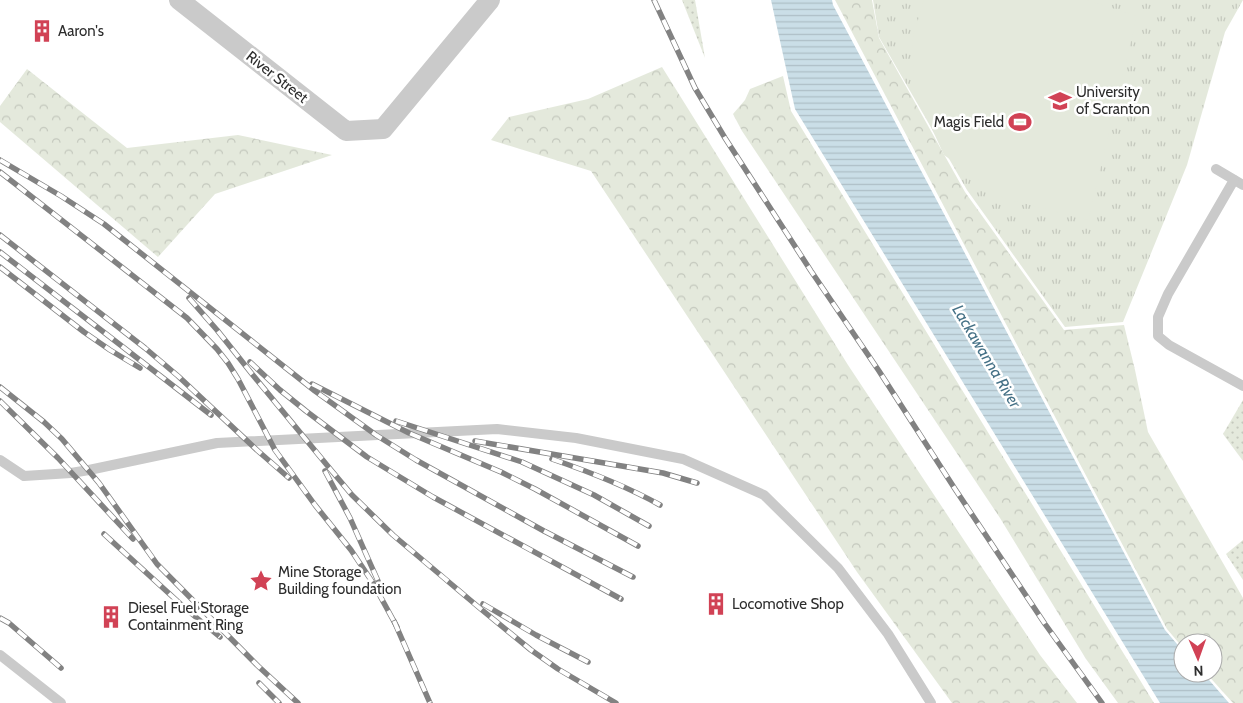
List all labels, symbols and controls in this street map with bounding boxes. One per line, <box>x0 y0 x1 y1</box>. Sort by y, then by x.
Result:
building icon: Aaron's <box>29 18 55 44</box>
place label: Aaron's <box>58 22 104 40</box>
street label: River Street <box>242 47 312 107</box>
place label: University of Scranton <box>1076 83 1150 118</box>
school or university icon: University of Scranton <box>1047 88 1073 114</box>
sports icon: Magis Field <box>1007 109 1033 135</box>
place label: Magis Field <box>934 113 1004 131</box>
water label: Lackawanna River <box>948 301 1025 412</box>
place label: Mine Storage Building foundation <box>278 563 402 598</box>
place icon: Mine Storage Building foundation <box>248 568 274 594</box>
building icon: Locomotive Shop <box>703 591 729 617</box>
place label: Locomotive Shop <box>732 595 844 613</box>
place label: Diesel Fuel Storage Containment Ring <box>128 599 249 634</box>
building icon: Diesel Fuel Storage Containment Ring <box>98 604 124 630</box>
north arrow <box>1173 633 1223 683</box>
text: N <box>1193 662 1204 680</box>

